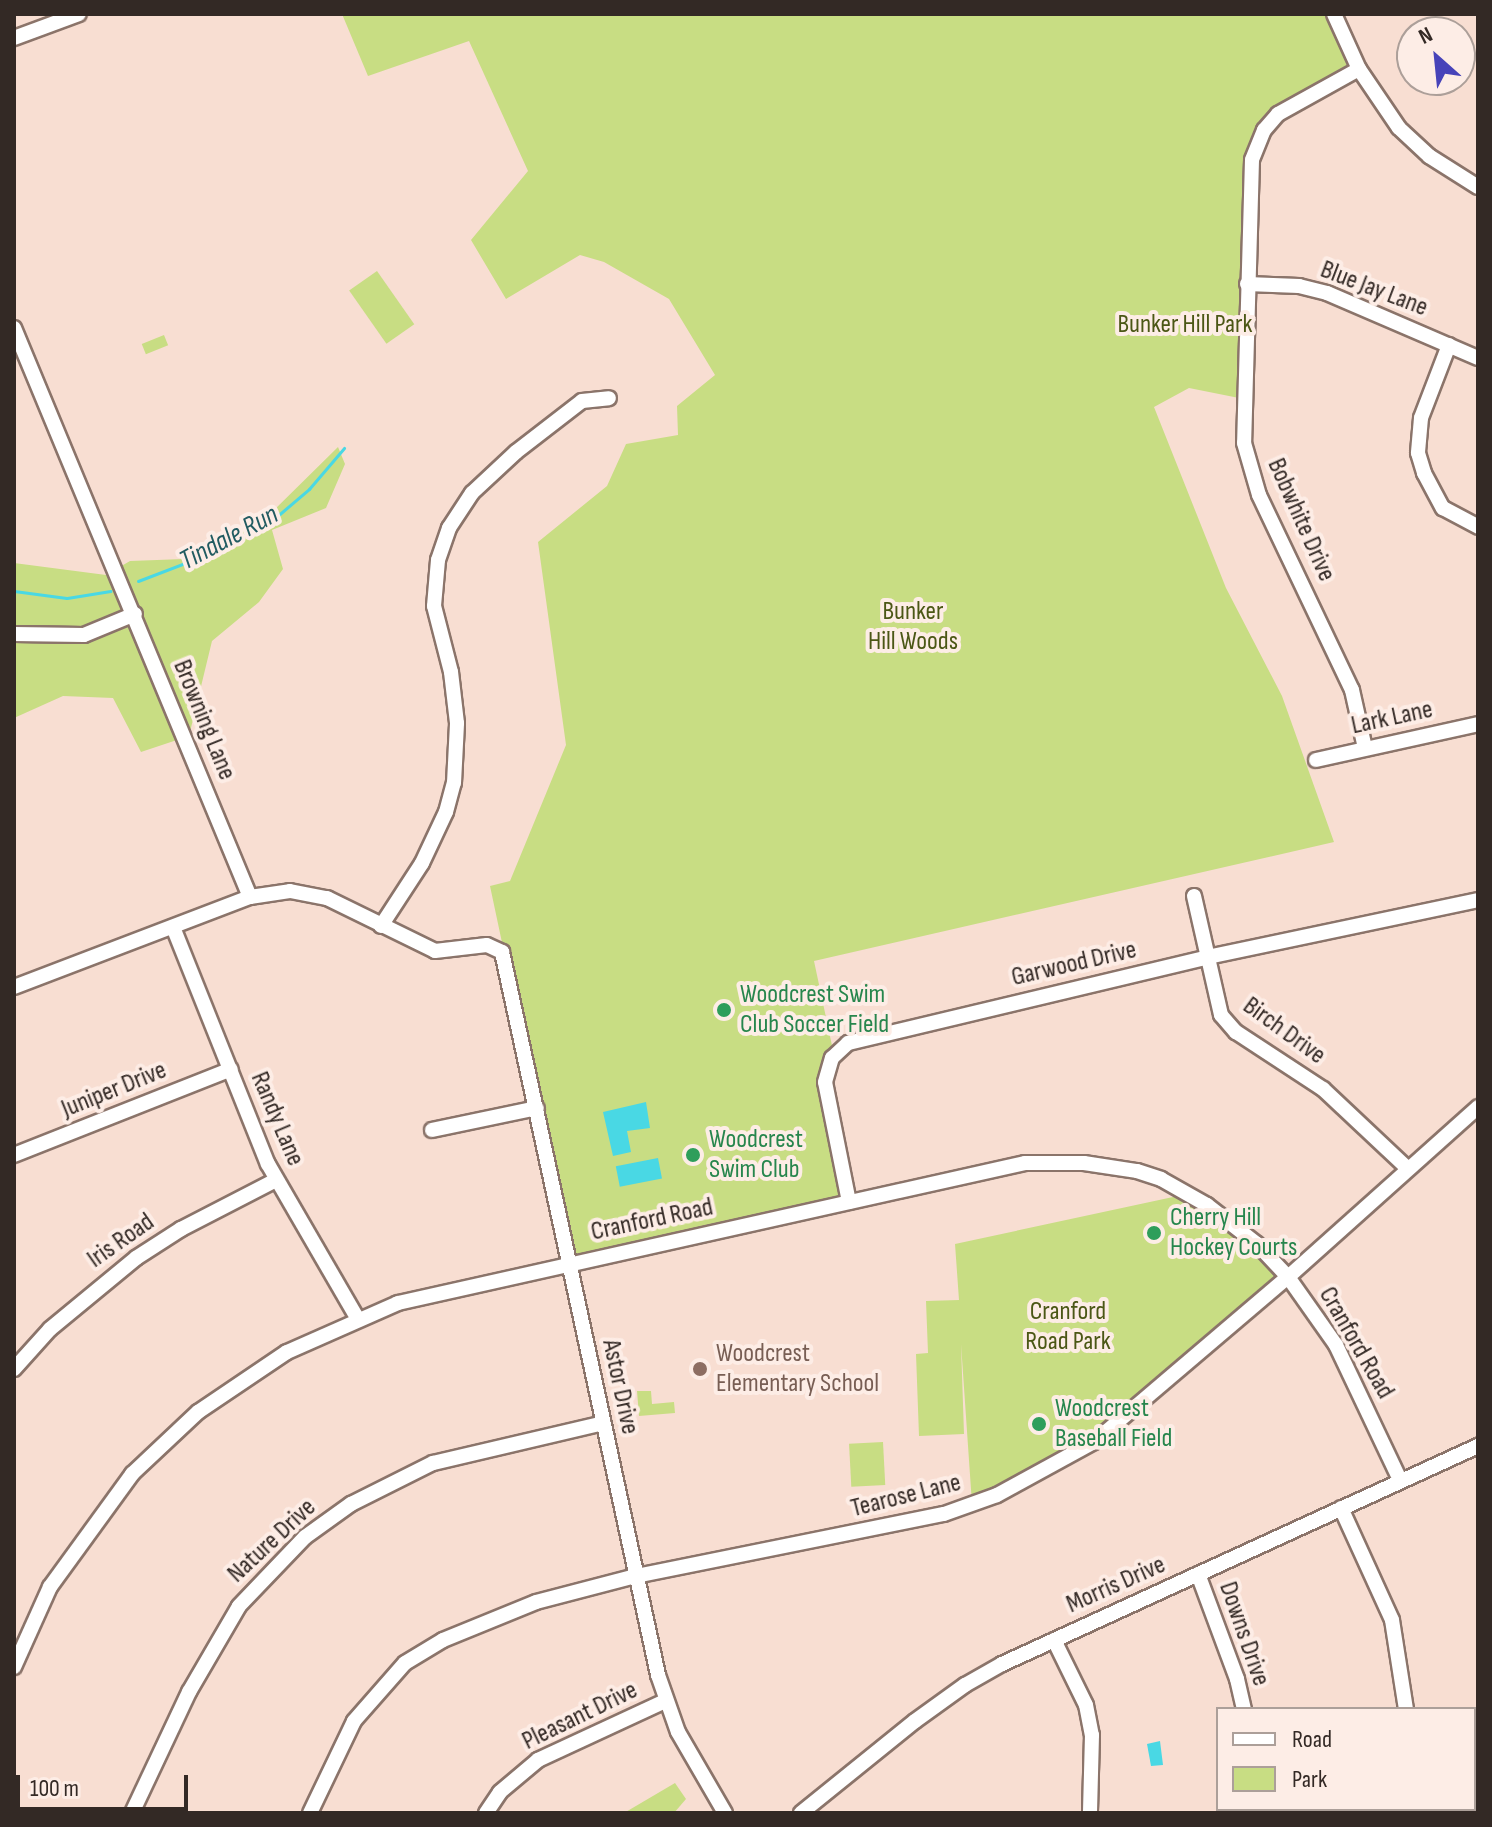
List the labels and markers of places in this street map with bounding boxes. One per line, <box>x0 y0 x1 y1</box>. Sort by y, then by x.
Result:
place label: Woodcrest Swim Club Soccer Field <box>740 979 889 1040</box>
marker: Woodcrest Swim Club Soccer Field <box>715 1001 733 1019</box>
place label: Woodcrest Swim Club <box>709 1124 803 1186</box>
marker: Woodcrest Swim Club <box>684 1146 702 1164</box>
place label: Cherry Hill Hockey Courts <box>1170 1202 1297 1264</box>
marker: Cherry Hill Hockey Courts <box>1145 1224 1163 1242</box>
place label: Woodcrest Elementary School <box>716 1338 879 1400</box>
marker: Woodcrest Elementary School <box>691 1360 709 1378</box>
place label: Woodcrest Baseball Field <box>1055 1393 1172 1454</box>
marker: Woodcrest Baseball Field <box>1030 1415 1048 1433</box>

